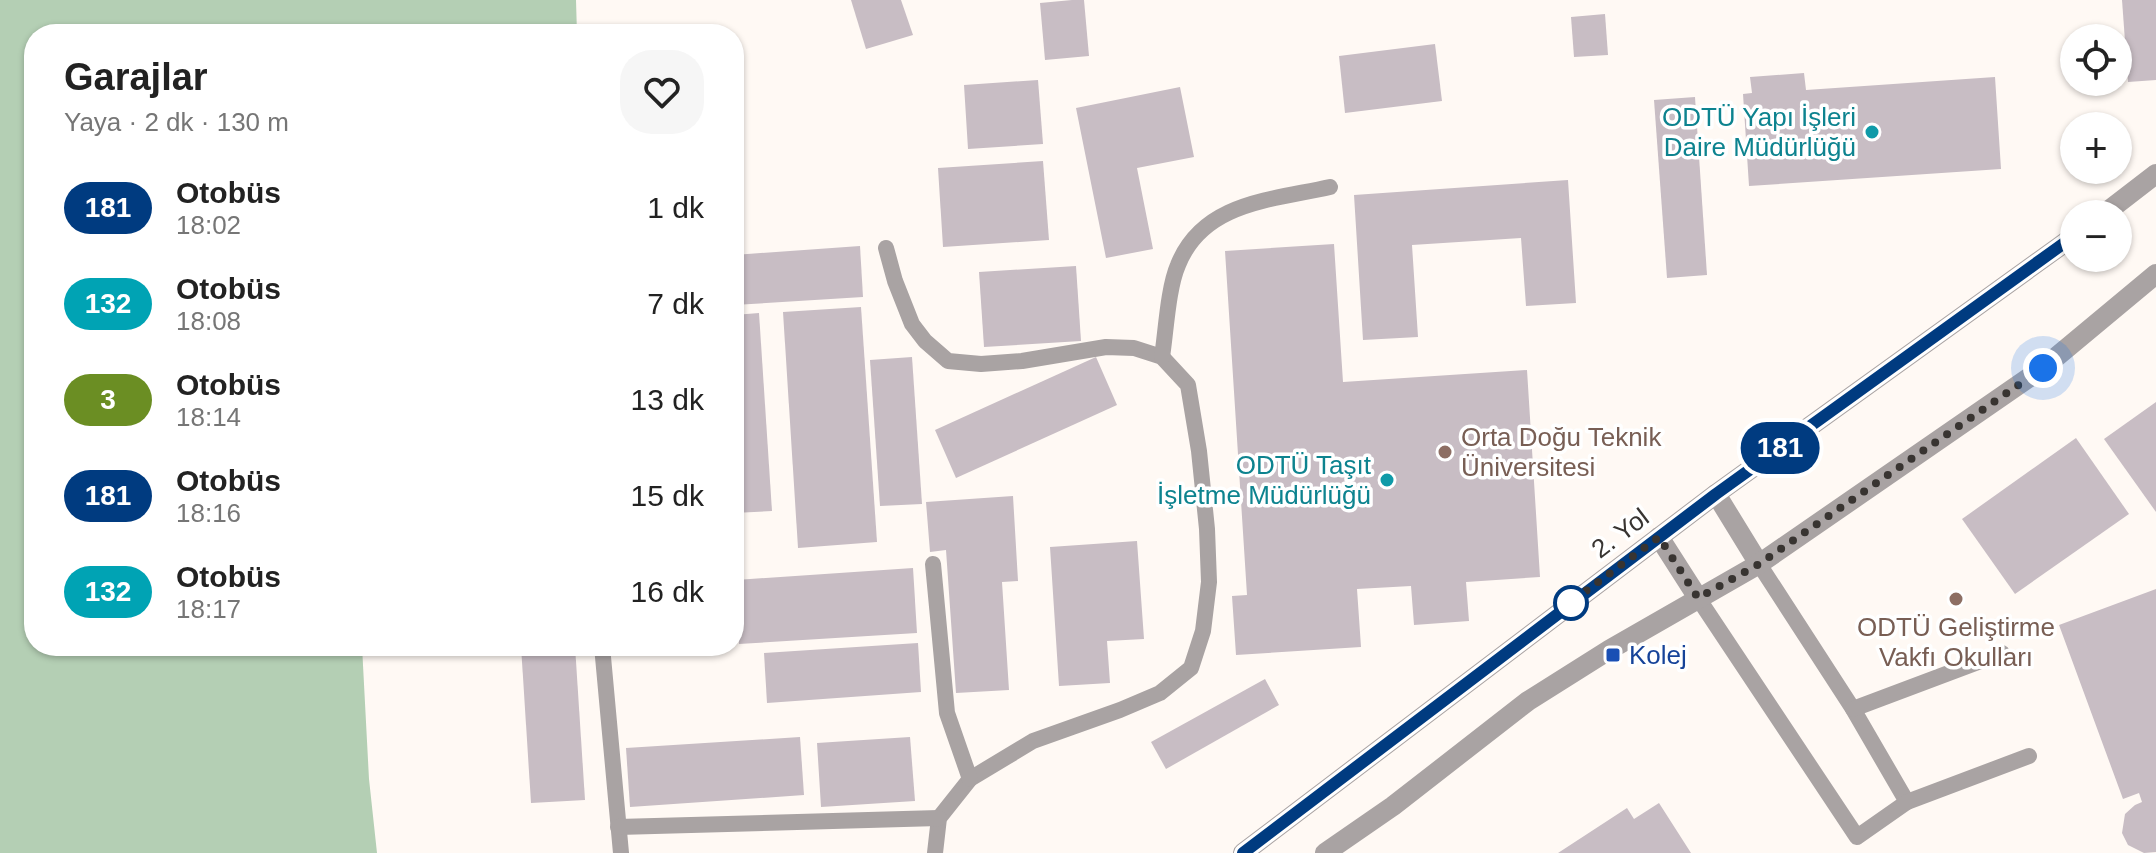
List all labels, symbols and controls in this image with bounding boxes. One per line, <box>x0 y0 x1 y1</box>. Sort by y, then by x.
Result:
map controls <box>2060 24 2132 272</box>
button: locate <box>2060 24 2132 96</box>
button: heart <box>620 50 704 134</box>
text: Garajlar <box>64 56 208 98</box>
place label: ODTÜ Yapı İşleri Daire Müdürlüğü <box>1662 102 1856 162</box>
text: Yaya · 2 dk · 130 m <box>64 107 289 137</box>
button: + <box>2060 112 2132 184</box>
marker: ODTÜ Yapı İşleri Daire Müdürlüğü <box>1863 123 1881 141</box>
text: Otobüs <box>176 176 281 209</box>
text: 1 dk <box>647 191 704 224</box>
text: 181 <box>85 192 131 223</box>
button: − <box>2060 200 2132 272</box>
text: 18:02 <box>176 210 241 240</box>
text: Otobüs <box>176 272 281 305</box>
text: 7 dk <box>647 287 704 320</box>
text: 132 <box>85 288 131 319</box>
text: 18:08 <box>176 306 241 336</box>
your location <box>2023 348 2063 388</box>
text: Otobüs <box>176 368 281 401</box>
text: 13 dk <box>631 383 704 416</box>
text: 3 <box>100 384 116 415</box>
text: 18:14 <box>176 402 241 432</box>
place label: Orta Doğu Teknik Üniversitesi <box>1461 422 1662 482</box>
line badge: 181 <box>1734 422 1826 474</box>
text: 181 <box>1757 432 1803 463</box>
marker: Orta Doğu Teknik Üniversitesi <box>1436 443 1454 461</box>
place label: ODTÜ Taşıt İşletme Müdürlüğü <box>1157 450 1372 510</box>
text: Otobüs <box>176 464 281 497</box>
marker: ODTÜ Taşıt İşletme Müdürlüğü <box>1378 471 1396 489</box>
text: 15 dk <box>631 479 704 512</box>
text: 181 <box>85 480 131 511</box>
text: 18:16 <box>176 498 241 528</box>
street label: 2. Yol <box>1586 502 1654 564</box>
text: Otobüs <box>176 560 281 593</box>
text: 16 dk <box>631 575 704 608</box>
text: 132 <box>85 576 131 607</box>
unlabelled marker <box>1554 586 1588 620</box>
marker: ODTÜ Geliştirme Vakfı Okulları <box>1947 590 1965 608</box>
text: 18:17 <box>176 594 241 624</box>
place label: ODTÜ Geliştirme Vakfı Okulları <box>1857 612 2055 672</box>
place label: Kolej <box>1629 640 1687 670</box>
marker: Kolej <box>1604 646 1622 664</box>

